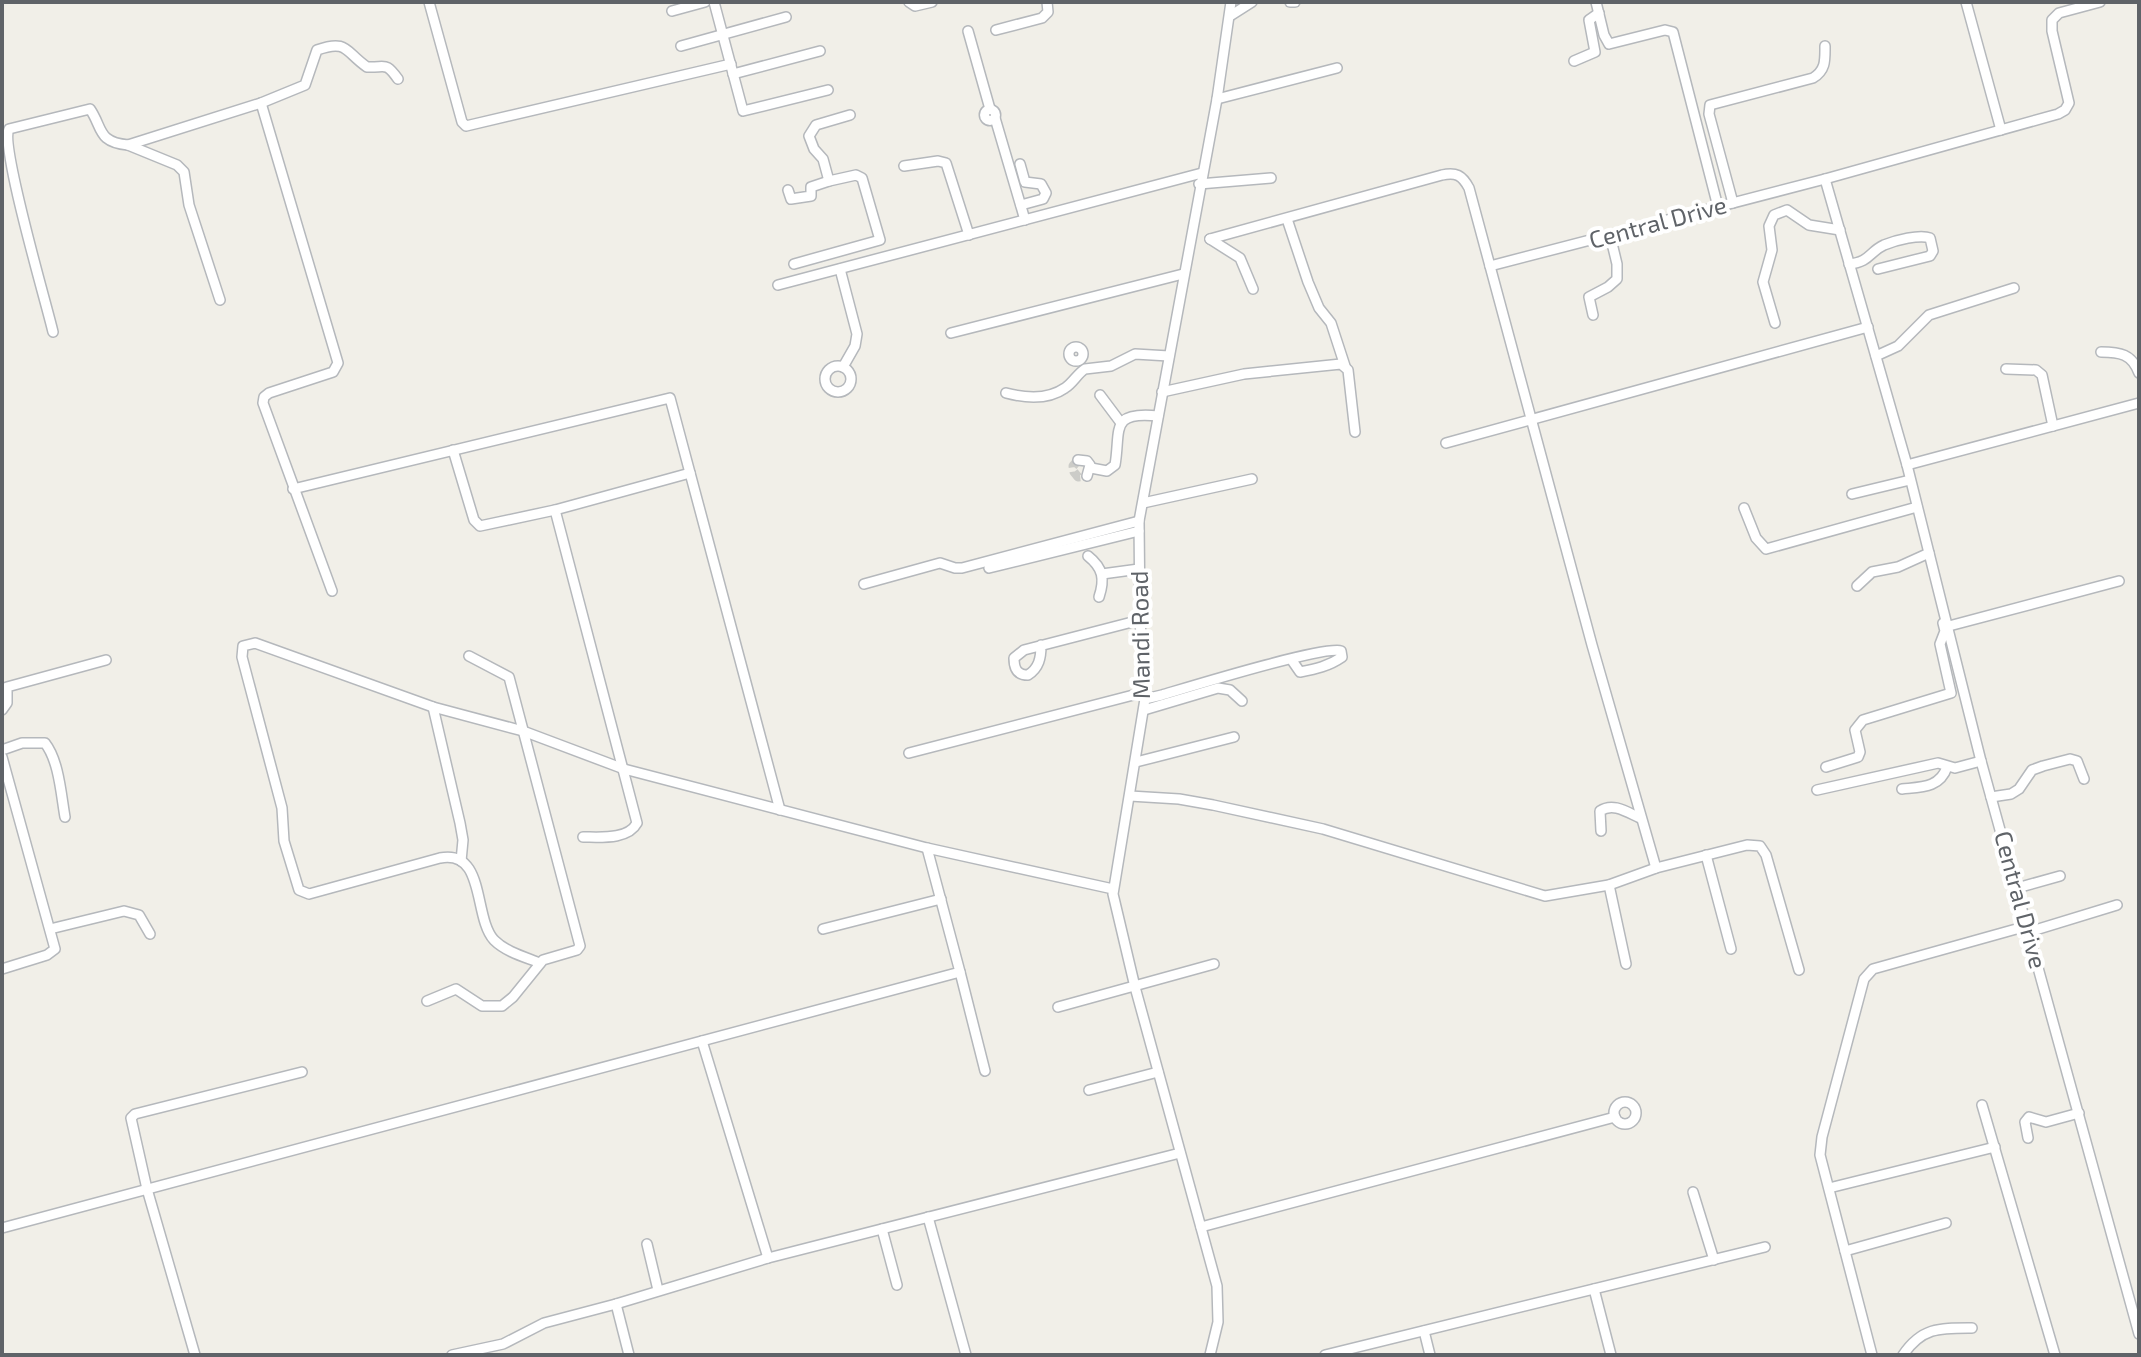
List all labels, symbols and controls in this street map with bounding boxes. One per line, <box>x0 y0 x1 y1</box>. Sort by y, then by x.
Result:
street label: Central Drive <box>1586 189 1730 254</box>
street label: Mandi Road <box>1124 571 1155 700</box>
street label: Central Drive <box>1989 828 2054 972</box>

